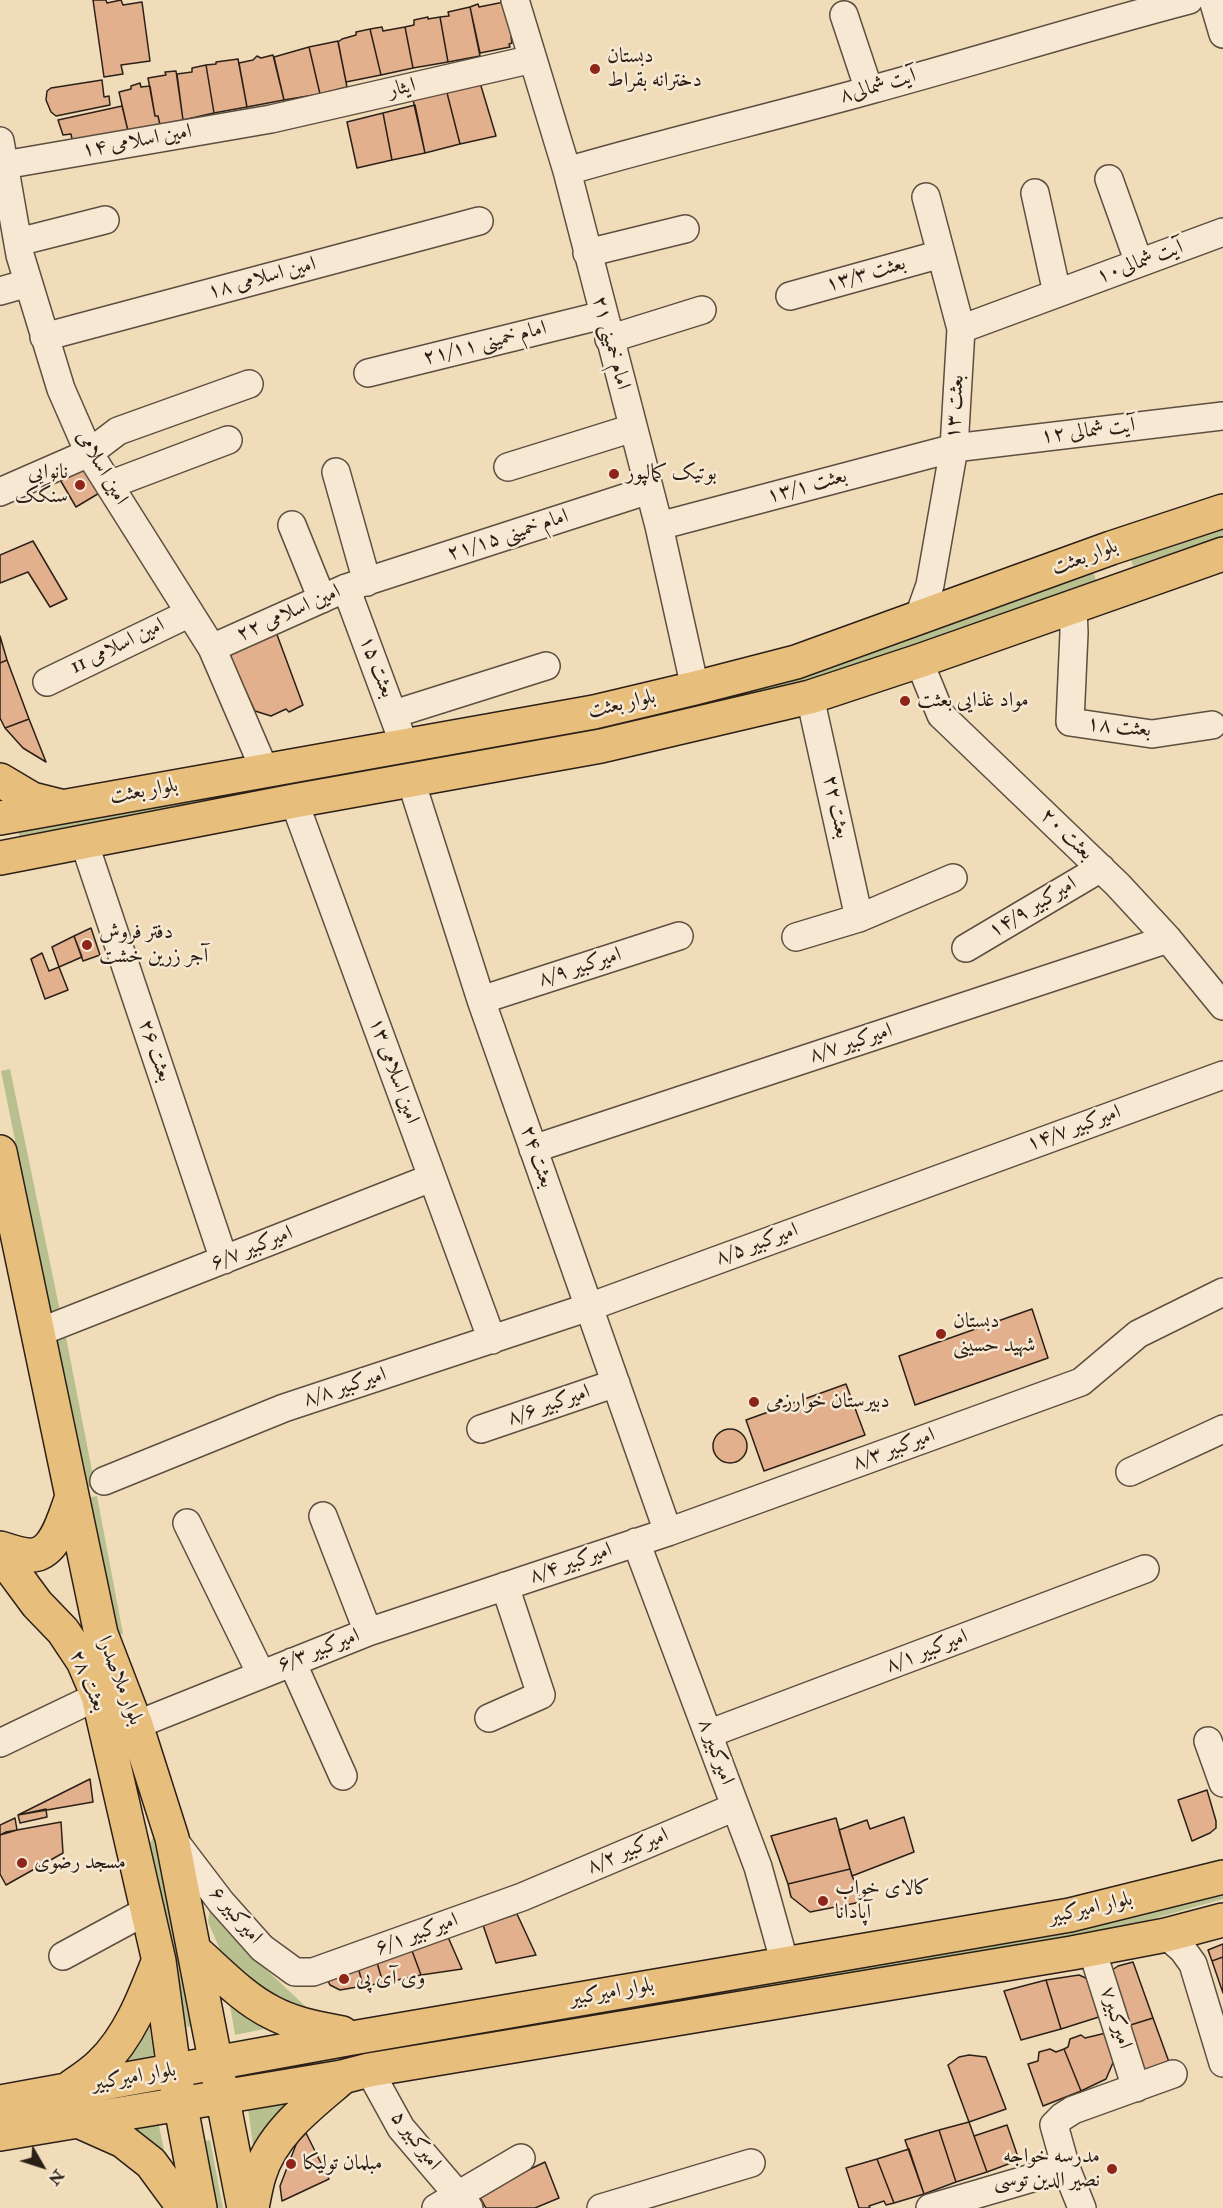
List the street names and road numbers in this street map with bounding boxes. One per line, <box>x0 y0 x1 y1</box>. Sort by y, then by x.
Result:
street label: آیت شمالی۸ <box>837 64 919 110</box>
street label: ایثار <box>386 74 418 104</box>
street label: امین اسلامی ۱۴ <box>80 120 194 164</box>
street label: آیت شمالی۱۰ <box>1093 236 1187 290</box>
street label: امین اسلامی ۱۸ <box>205 252 319 306</box>
street label: بعثت ۱۳/۳ <box>823 252 909 298</box>
street label: امام خمینی ۲۱ <box>585 293 635 393</box>
street label: امام خمینی ۲۱/۱۱ <box>421 317 549 371</box>
street label: بعثت ۱۳ <box>941 374 971 440</box>
street label: آیت شمالی ۱۲ <box>1039 414 1137 450</box>
street label: امین اسلامی <box>70 426 132 510</box>
street label: بعثت ۱۳/۱ <box>764 464 850 510</box>
street label: امام خمینی ۲۱/۱۵ <box>444 505 572 567</box>
street label: بلوار بعثت <box>1048 534 1122 582</box>
street label: امین اسلامی ۲۲ <box>233 580 345 648</box>
street label: امین اسلامی 11 <box>67 613 169 681</box>
street label: بعثت ۱۵ <box>353 632 399 702</box>
street label: بلوار بعثت <box>586 685 658 725</box>
street label: بعثت ۱۸ <box>1086 712 1152 744</box>
street label: بعثت ۲۲ <box>816 773 854 841</box>
street label: بلوار بعثت <box>108 774 180 810</box>
street label: بعثت ۲۰ <box>1034 804 1098 866</box>
street label: امیرکبیر ۱۴/۹ <box>984 872 1082 944</box>
street label: امیرکبیر ۸/۹ <box>535 943 625 993</box>
street label: امین اسلامی ۱۳ <box>362 1014 424 1128</box>
street label: بعثت ۲۶ <box>132 1016 176 1086</box>
street label: امیرکبیر ۸/۷ <box>806 1019 896 1069</box>
street label: امیرکبیر ۱۴/۷ <box>1023 1100 1125 1158</box>
street label: بعثت ۲۴ <box>514 1122 558 1192</box>
street label: امیرکبیر ۸/۵ <box>712 1218 802 1272</box>
street label: امیرکبیر ۶/۷ <box>207 1221 297 1277</box>
street label: امیرکبیر ۸/۸ <box>300 1363 390 1413</box>
street label: امیرکبیر ۸/۶ <box>504 1380 594 1432</box>
street label: امیرکبیر ۸/۳ <box>849 1423 939 1477</box>
street label: امیرکبیر ۸/۴ <box>526 1538 616 1590</box>
street label: امیرکبیر ۶/۳ <box>274 1624 364 1678</box>
street label: امیرکبیر ۸/۱ <box>882 1625 972 1679</box>
street label: بلوار ملاصدرا <box>90 1633 148 1729</box>
street label: بعثت ۲۸ <box>63 1646 111 1716</box>
street label: امیرکبیر ۸ <box>691 1716 739 1788</box>
street label: امیرکبیر ۸/۲ <box>583 1824 673 1880</box>
street label: امیرکبیر ۶ <box>203 1882 267 1950</box>
street label: بلوار امیرکبیر <box>1047 1887 1135 1931</box>
street label: امیرکبیر ۶/۱ <box>372 1908 462 1962</box>
street label: بلوار امیرکبیر <box>568 1973 656 2013</box>
street label: امیرکبیر۷ <box>1094 1984 1136 2052</box>
street label: بلوار امیرکبیر <box>90 2058 178 2098</box>
street label: امیرکبیر ۵ <box>384 2106 446 2176</box>

